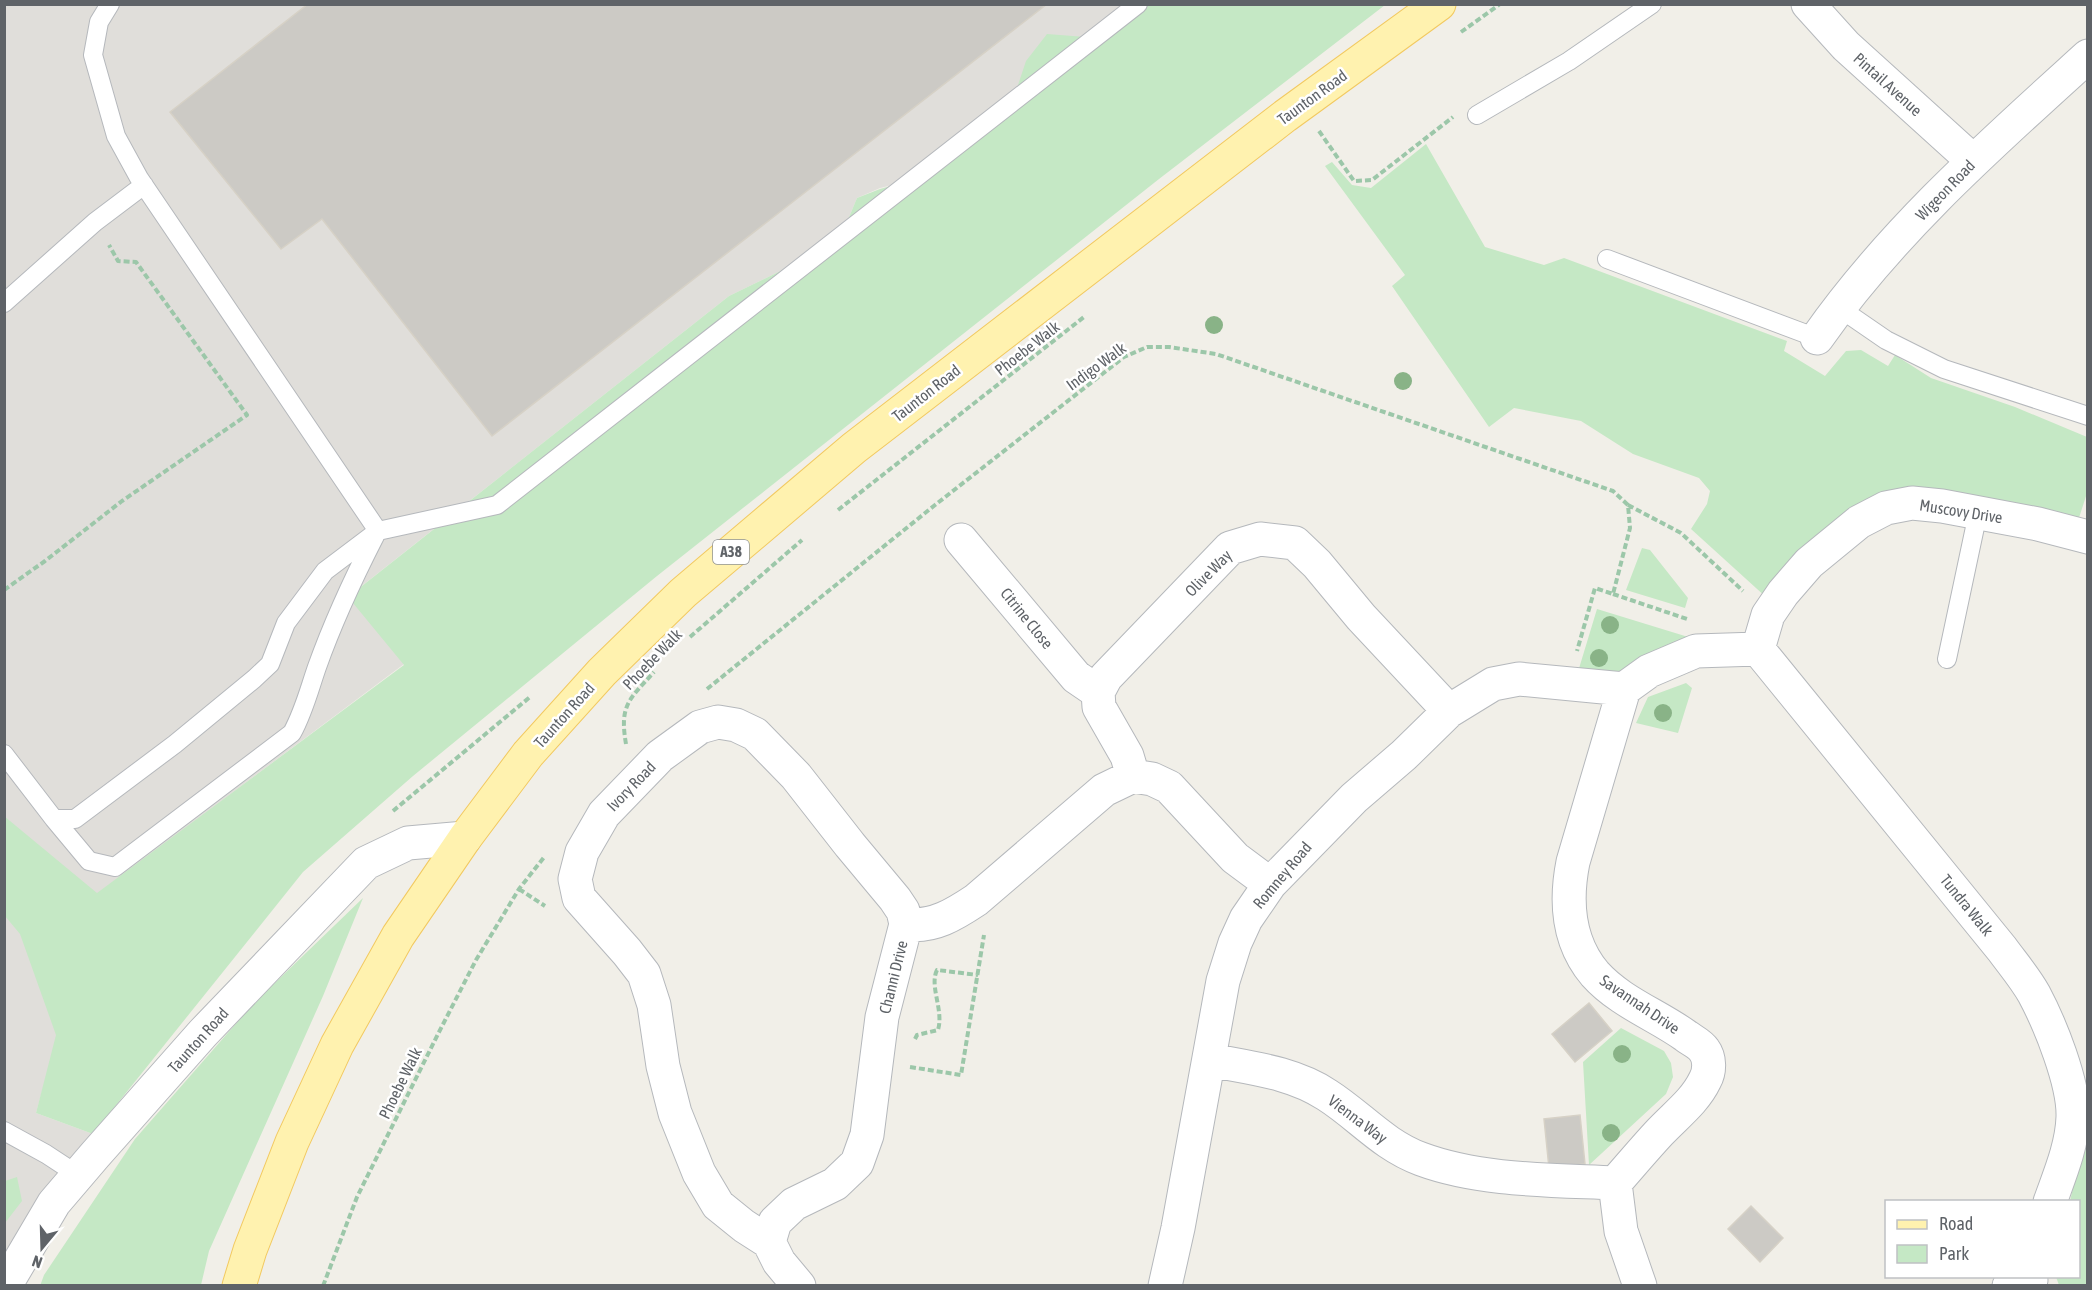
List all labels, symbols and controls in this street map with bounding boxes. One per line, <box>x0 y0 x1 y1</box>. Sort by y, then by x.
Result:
street label: Pintail Avenue <box>1850 49 1926 119</box>
street label: Taunton Road <box>1274 66 1350 128</box>
street label: Wigeon Road <box>1912 156 1979 225</box>
street label: Phoebe Walk <box>991 317 1063 379</box>
street label: Indigo Walk <box>1063 338 1130 394</box>
street label: Taunton Road <box>888 361 964 425</box>
street label: Muscovy Drive <box>1918 496 2004 527</box>
road number: A38 <box>713 540 749 564</box>
street label: Olive Way <box>1181 546 1236 601</box>
street label: Citrine Close <box>997 584 1057 652</box>
street label: Phoebe Walk <box>619 625 685 693</box>
street label: Taunton Road <box>530 679 598 751</box>
street label: Ivory Road <box>603 757 660 815</box>
street label: Romney Road <box>1249 838 1316 913</box>
street label: Tundra Walk <box>1937 871 1997 939</box>
street label: Channi Drive <box>875 939 911 1015</box>
street label: Savannah Drive <box>1597 971 1683 1037</box>
street label: Taunton Road <box>164 1004 232 1076</box>
street label: Phoebe Walk <box>375 1044 425 1122</box>
street label: Vienna Way <box>1324 1091 1391 1148</box>
legend <box>1885 1200 2080 1278</box>
text: Road <box>1939 1213 1973 1234</box>
north arrow <box>12 1218 72 1278</box>
text: Park <box>1939 1243 1969 1264</box>
text: N <box>30 1252 45 1272</box>

